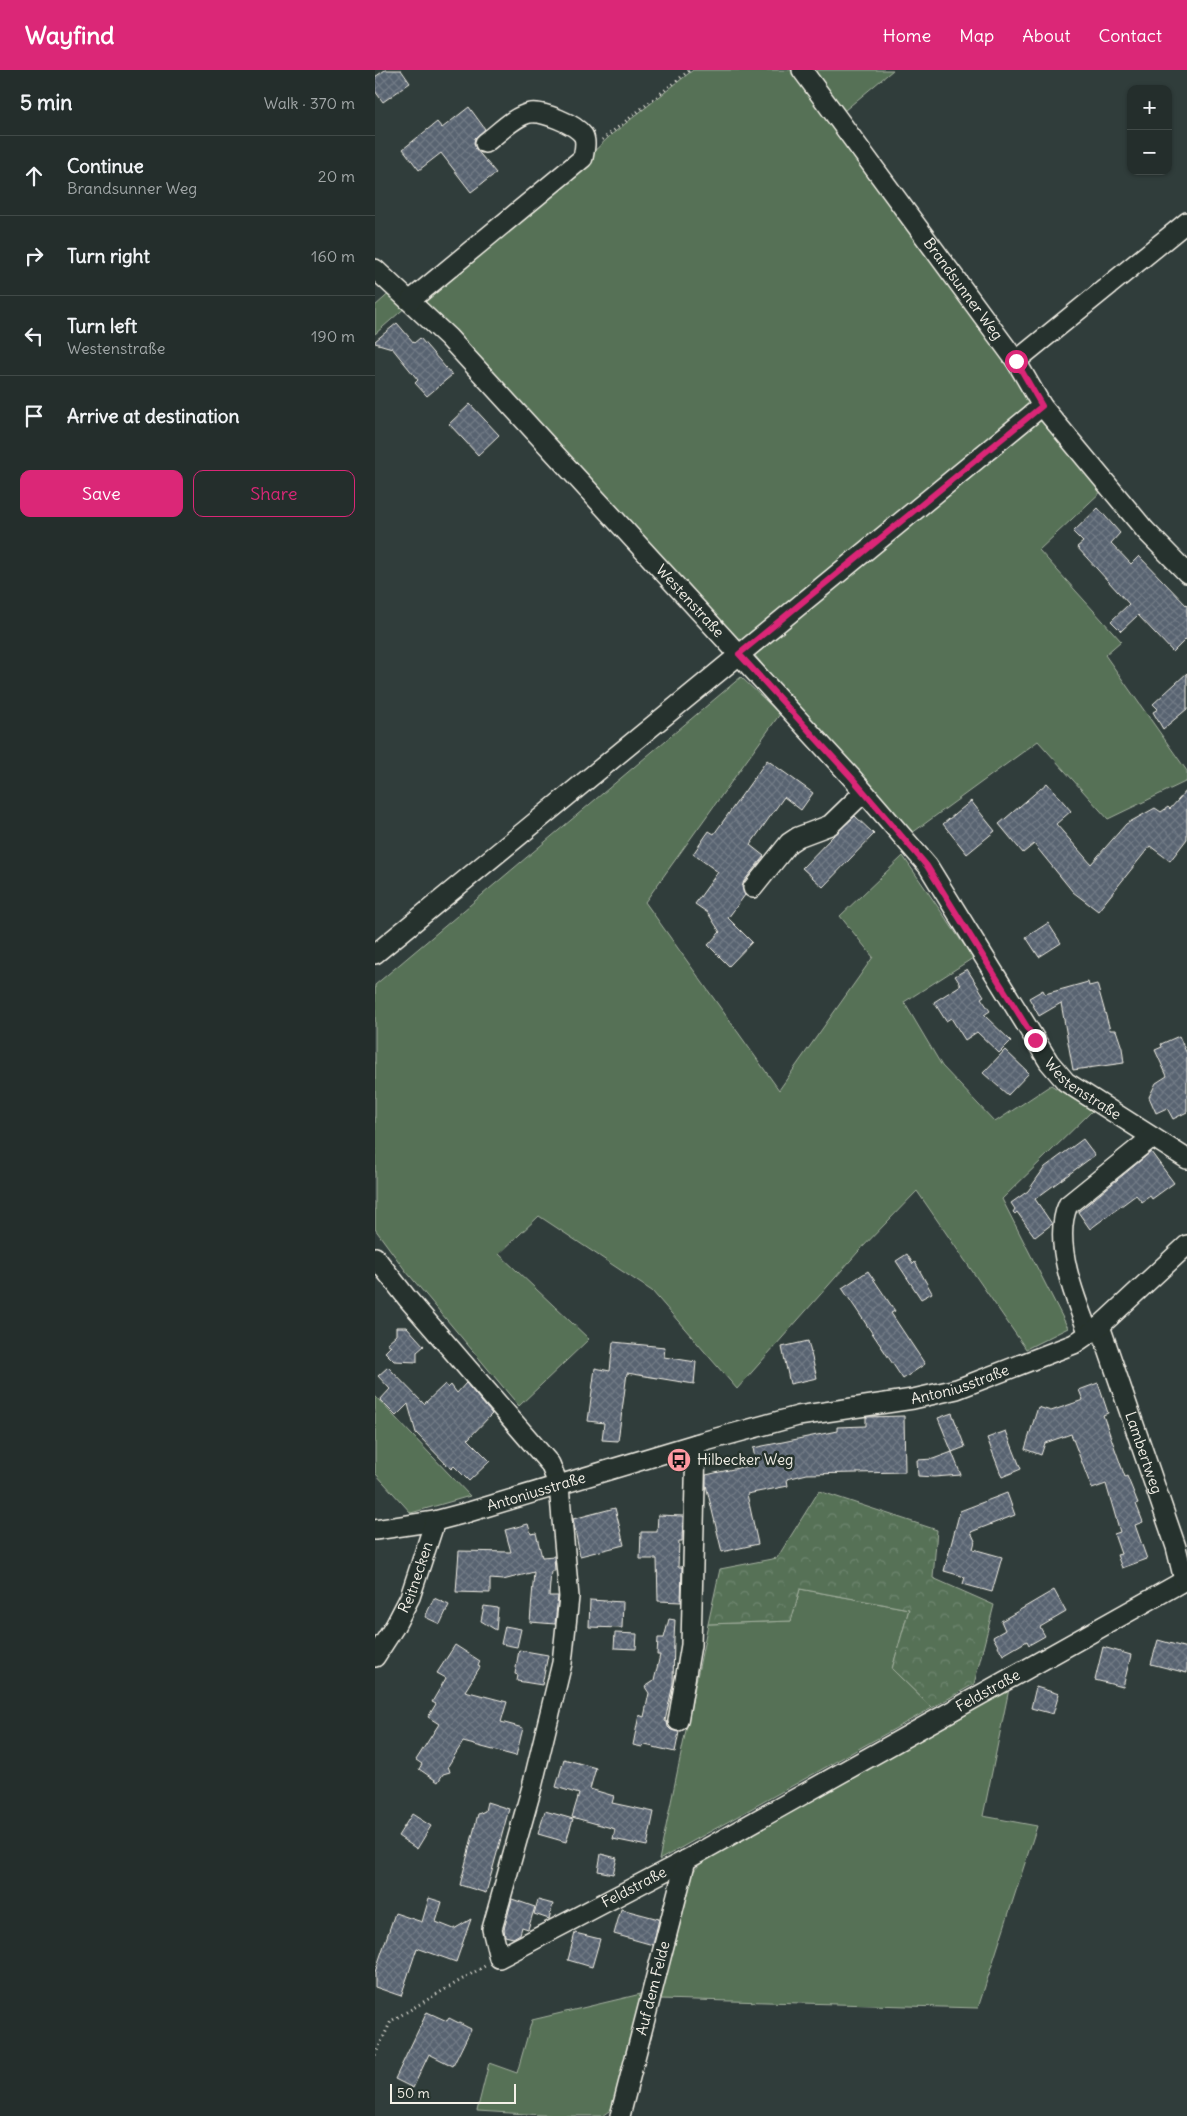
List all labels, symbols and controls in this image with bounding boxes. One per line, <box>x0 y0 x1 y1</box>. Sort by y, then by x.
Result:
text: Wayfind <box>25 20 114 50</box>
text: Home <box>883 24 931 47</box>
text: Map <box>959 24 994 47</box>
text: About <box>1022 24 1070 47</box>
text: Contact <box>1098 24 1162 47</box>
map controls <box>1127 85 1172 175</box>
button: + <box>1127 85 1172 130</box>
text: 5 min <box>20 89 72 116</box>
text: Walk · 370 m <box>264 93 355 113</box>
button: − <box>1127 130 1172 175</box>
text: Continue <box>67 154 144 178</box>
icon: ahead <box>20 162 48 190</box>
text: 20 m <box>318 166 355 186</box>
text: Brandsunner Weg <box>67 178 197 198</box>
street label: Brandsunner Weg <box>920 234 1007 344</box>
icon: right <box>20 242 48 270</box>
text: Turn right <box>67 244 150 268</box>
text: 160 m <box>311 246 355 266</box>
text: Turn left <box>67 314 137 338</box>
icon: left <box>20 322 48 350</box>
text: 190 m <box>311 326 355 346</box>
text: Westenstraße <box>67 338 165 358</box>
route start <box>1005 350 1028 373</box>
icon: arrive <box>20 402 48 430</box>
text: Arrive at destination <box>67 404 240 428</box>
button: Save <box>20 470 183 517</box>
button: Share <box>193 470 355 517</box>
street label: Westenstraße <box>652 560 729 641</box>
route end <box>1024 1029 1047 1052</box>
street label: Westenstraße <box>1040 1054 1125 1124</box>
street label: Antoniusstraße <box>909 1360 1012 1408</box>
street label: Lambertweg <box>1121 1409 1167 1496</box>
bus stop icon: Hilbecker Weg <box>666 1447 692 1473</box>
place label: Hilbecker Weg <box>697 1450 793 1469</box>
street label: Antoniusstraße <box>484 1468 588 1515</box>
street label: Reitnecken <box>393 1539 437 1616</box>
street label: Feldstraße <box>952 1665 1023 1716</box>
street label: Feldstraße <box>598 1862 669 1912</box>
street label: Auf dem Felde <box>631 1939 674 2037</box>
scale bar <box>390 2081 516 2104</box>
text: 50 m <box>397 2084 430 2102</box>

